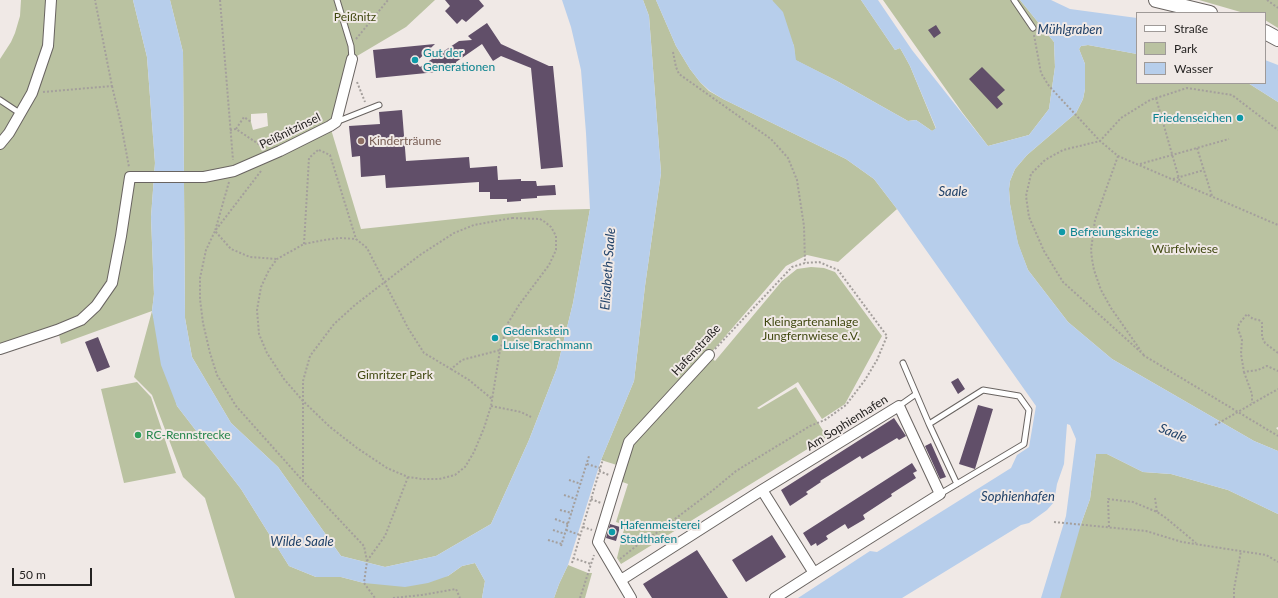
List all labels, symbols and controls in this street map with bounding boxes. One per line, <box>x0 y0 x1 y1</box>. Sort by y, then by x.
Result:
park label: Peißnitz <box>334 10 376 24</box>
legend <box>1136 12 1266 84</box>
text: Straße <box>1174 21 1208 36</box>
water label: Mühlgraben <box>1038 22 1102 38</box>
text: Park <box>1174 41 1197 56</box>
place label: Gut der Generationen <box>423 46 495 74</box>
marker: Gut der Generationen <box>410 55 420 65</box>
text: Wasser <box>1174 61 1213 76</box>
street label: Peißnitzinsel <box>257 110 323 152</box>
place label: Friedenseichen <box>1153 111 1232 125</box>
marker: Friedenseichen <box>1235 113 1245 123</box>
place label: Kinderträume <box>369 134 441 148</box>
marker: Kinderträume <box>356 136 366 146</box>
water label: Saale <box>938 184 968 200</box>
place label: Befreiungskriege <box>1070 225 1158 239</box>
water label: Elisabeth-Saale <box>597 227 619 311</box>
marker: Befreiungskriege <box>1057 227 1067 237</box>
park label: Würfelwiese <box>1152 242 1218 256</box>
park label: Kleingartenanlage Jungfernwiese e.V. <box>762 315 860 343</box>
street label: Hafenstraße <box>669 321 723 379</box>
place label: Gedenkstein Luise Brachmann <box>503 324 593 352</box>
marker: Gedenkstein Luise Brachmann <box>490 333 500 343</box>
park label: Gimritzer Park <box>357 368 433 382</box>
street label: Am Sophienhafen <box>804 392 890 454</box>
water label: Saale <box>1157 420 1189 446</box>
place label: RC-Rennstrecke <box>146 428 231 442</box>
marker: RC-Rennstrecke <box>133 430 143 440</box>
water label: Sophienhafen <box>981 489 1055 505</box>
place label: Hafenmeisterei Stadthafen <box>620 518 700 546</box>
marker: Hafenmeisterei Stadthafen <box>607 527 617 537</box>
water label: Wilde Saale <box>270 534 334 550</box>
scale bar <box>14 560 94 586</box>
text: 50 m <box>19 567 46 582</box>

